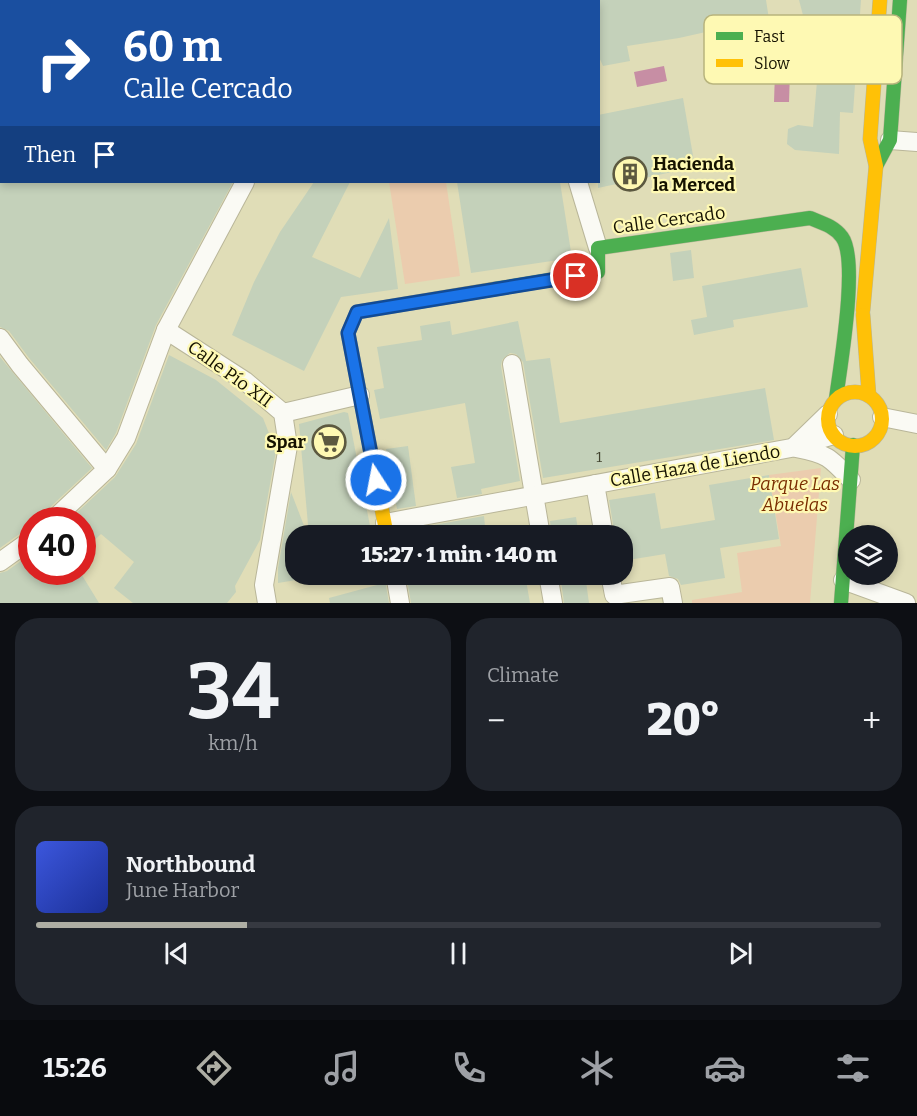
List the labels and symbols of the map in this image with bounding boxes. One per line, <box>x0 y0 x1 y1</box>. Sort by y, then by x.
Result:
legend <box>704 15 902 84</box>
text: Fast <box>754 27 785 46</box>
text: Slow <box>754 54 790 73</box>
place label: Hacienda la Merced <box>653 153 735 196</box>
building icon: Hacienda la Merced <box>612 156 648 192</box>
street label: Calle Cercado <box>611 201 727 239</box>
pin <box>550 250 601 301</box>
street label: Calle Pío XII <box>183 336 277 412</box>
supermarket icon: Spar <box>311 424 347 460</box>
place label: Spar <box>266 431 307 453</box>
street label: Calle Haza de Liendo <box>608 440 782 492</box>
position arrow <box>344 448 408 512</box>
house number: 1 <box>596 448 602 466</box>
park label: Parque Las Abuelas <box>750 473 840 516</box>
speed limit sign: 40 <box>18 507 96 585</box>

